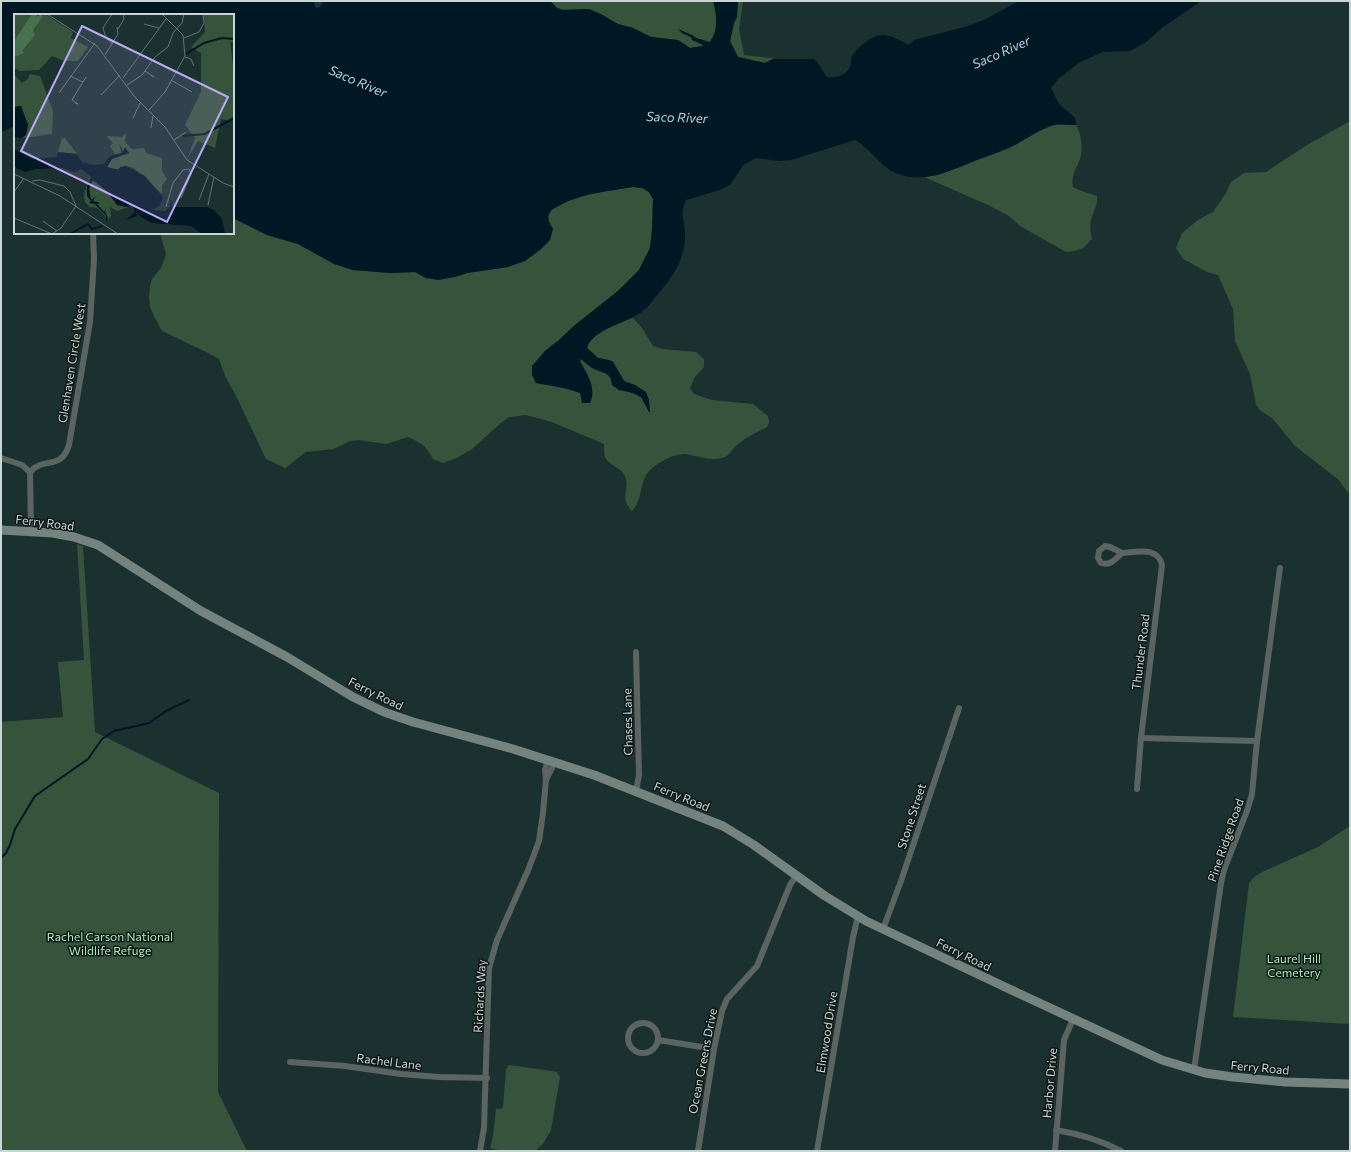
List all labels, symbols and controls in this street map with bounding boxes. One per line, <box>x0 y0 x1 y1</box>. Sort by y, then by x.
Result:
inset map <box>14 14 234 234</box>
water label: Saco River <box>970 32 1033 72</box>
water label: Saco River <box>326 62 390 101</box>
water label: Saco River <box>646 108 709 126</box>
street label: Glenhaven Circle West <box>55 302 87 424</box>
street label: Ferry Road <box>15 511 75 533</box>
street label: Thunder Road <box>1128 613 1152 691</box>
street label: Ferry Road <box>346 674 406 712</box>
street label: Chases Lane <box>619 688 635 756</box>
street label: Ferry Road <box>652 778 712 814</box>
street label: Stone Street <box>894 781 928 851</box>
street label: Pine Ridge Road <box>1204 796 1246 884</box>
park label: Rachel Carson National Wildlife Refuge <box>47 929 173 957</box>
street label: Ferry Road <box>934 935 994 973</box>
park label: Laurel Hill Cemetery <box>1267 951 1321 979</box>
street label: Richards Way <box>470 959 488 1033</box>
street label: Elmwood Drive <box>813 990 839 1074</box>
street label: Ocean Greens Drive <box>685 1007 719 1115</box>
street label: Harbor Drive <box>1039 1047 1059 1119</box>
street label: Rachel Lane <box>356 1050 422 1072</box>
street label: Ferry Road <box>1230 1057 1290 1077</box>

